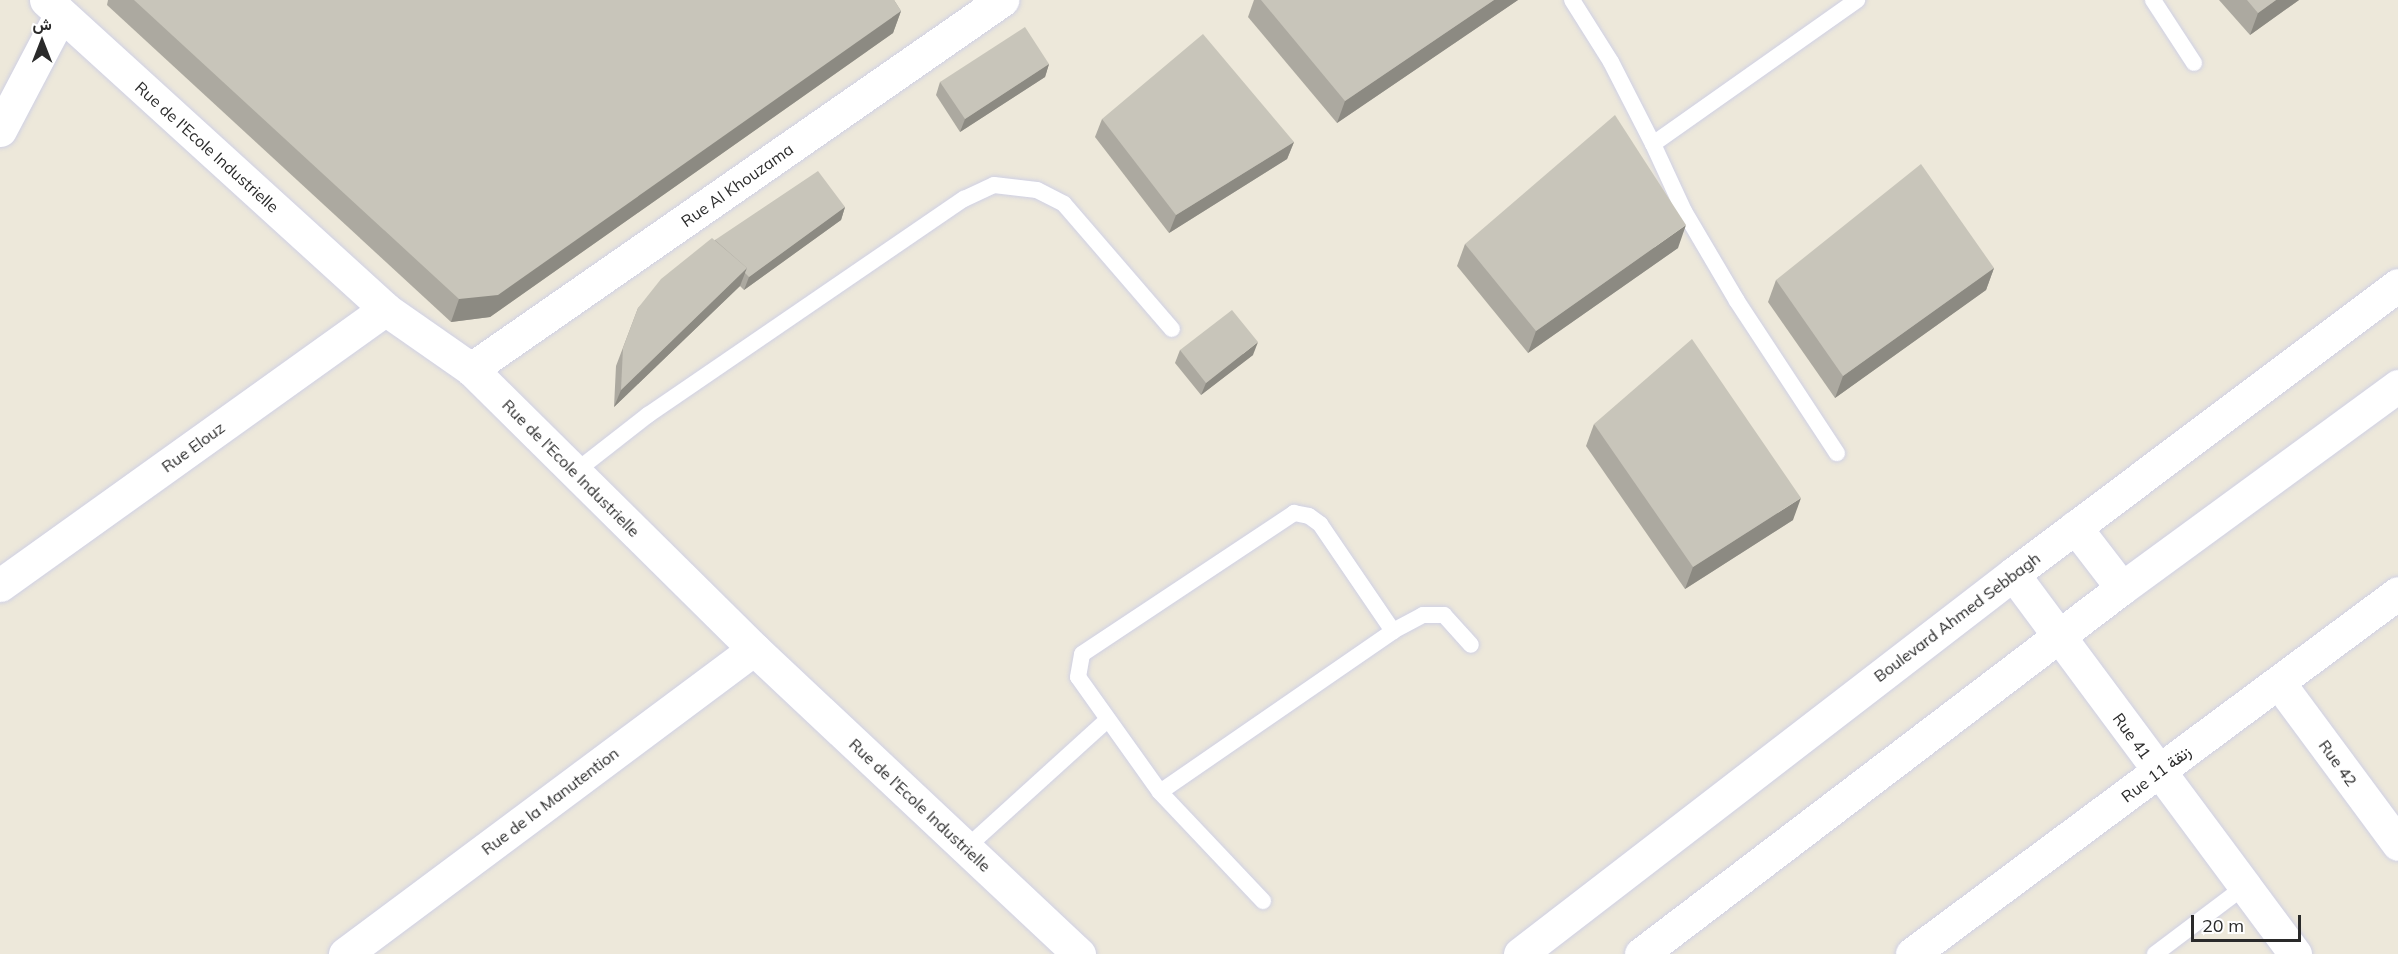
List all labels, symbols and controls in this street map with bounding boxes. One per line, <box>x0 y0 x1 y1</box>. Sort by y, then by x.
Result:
north arrow <box>12 12 72 72</box>
text: ش <box>32 14 52 34</box>
street label: Rue de l'Ecole Industrielle <box>131 78 283 216</box>
street label: Rue Al Khouzama <box>677 139 797 231</box>
street label: Rue de l'Ecole Industrielle <box>498 395 644 541</box>
street label: Rue Elouz <box>158 418 228 476</box>
street label: Boulevard Ahmed Sebbagh <box>1870 548 2044 686</box>
street label: Rue 41 <box>2109 709 2155 763</box>
street label: Rue de l'Ecole Industrielle <box>845 734 995 876</box>
street label: Rue 42 <box>2315 736 2361 790</box>
street label: Rue 11 زنقة <box>2118 742 2194 806</box>
street label: Rue de la Manutention <box>478 743 622 859</box>
scale bar <box>2194 903 2304 941</box>
text: 20 m <box>2202 914 2244 937</box>

